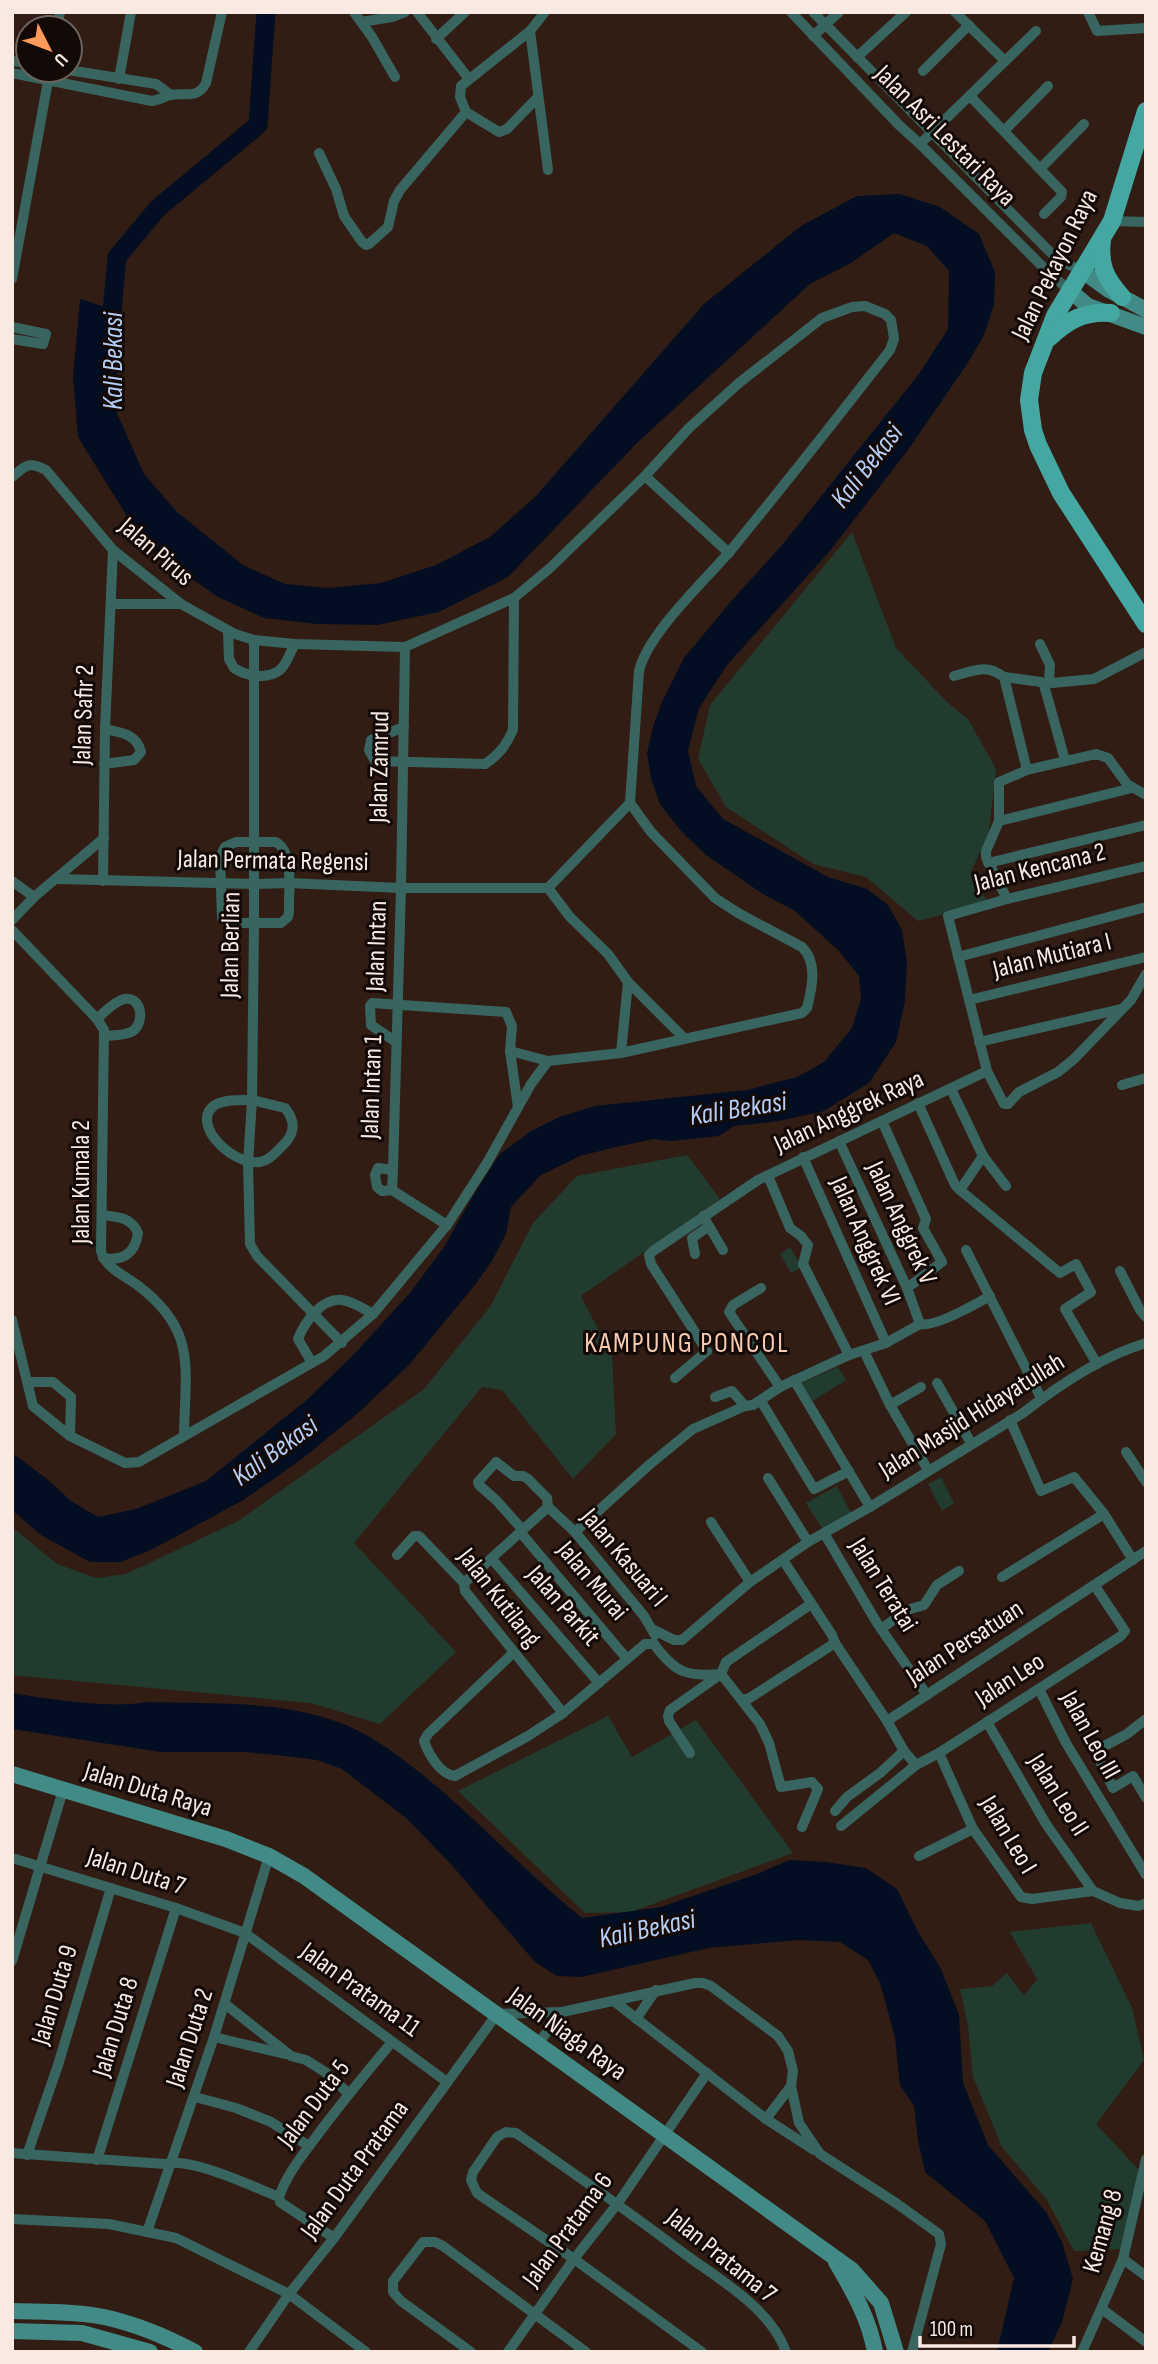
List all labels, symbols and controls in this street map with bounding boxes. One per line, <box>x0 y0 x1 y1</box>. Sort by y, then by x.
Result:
north arrow <box>14 14 84 84</box>
text: U <box>49 48 72 71</box>
street label: Jalan Asri Lestari Raya <box>867 58 1022 213</box>
street label: Jalan Pekayon Raya <box>1005 185 1105 346</box>
water label: Kali Bekasi <box>97 311 130 410</box>
water label: Kali Bekasi <box>824 417 911 515</box>
street label: Jalan Pirus <box>112 510 200 593</box>
street label: Jalan Safir 2 <box>67 664 101 767</box>
street label: Jalan Zamrud <box>364 711 396 824</box>
street label: Jalan Kencana 2 <box>970 837 1109 900</box>
street label: Jalan Permata Regensi <box>176 844 369 878</box>
street label: Jalan Berlian <box>215 892 247 999</box>
street label: Jalan Intan <box>360 900 394 993</box>
street label: Jalan Mutiara I <box>989 926 1114 986</box>
street label: Jalan Intan 1 <box>355 1034 389 1141</box>
street label: Jalan Anggrek Raya <box>768 1064 929 1161</box>
water label: Kali Bekasi <box>687 1085 790 1133</box>
street label: Jalan Kumala 2 <box>66 1120 97 1245</box>
street label: Jalan Anggrek V <box>859 1156 943 1290</box>
street label: Jalan Anggrek VI <box>822 1171 907 1310</box>
district label: KAMPUNG PONCOL <box>584 1327 790 1360</box>
street label: Jalan Masjid Hidayatullah <box>873 1347 1070 1486</box>
water label: Kali Bekasi <box>226 1408 325 1493</box>
street label: Jalan Kasuari I <box>573 1502 674 1614</box>
street label: Jalan Teratai <box>842 1532 924 1638</box>
street label: Jalan Murai <box>549 1534 634 1627</box>
street label: Jalan Kutilang <box>450 1542 547 1654</box>
street label: Jalan Parkit <box>519 1559 606 1653</box>
street label: Jalan Persatuan <box>900 1594 1029 1693</box>
street label: Jalan Leo <box>969 1646 1050 1714</box>
street label: Jalan Leo III <box>1053 1685 1127 1784</box>
street label: Jalan Leo II <box>1020 1747 1095 1842</box>
street label: Jalan Duta Raya <box>79 1756 216 1824</box>
street label: Jalan Leo I <box>972 1790 1043 1880</box>
street label: Jalan Duta 7 <box>82 1841 190 1903</box>
water label: Kali Bekasi <box>596 1903 699 1955</box>
street label: Jalan Pratama 11 <box>293 1936 426 2044</box>
street label: Jalan Duta 9 <box>25 1941 85 2050</box>
street label: Jalan Duta 8 <box>86 1973 146 2081</box>
street label: Jalan Niaga Raya <box>501 1980 632 2087</box>
street label: Jalan Duta 2 <box>159 1985 220 2092</box>
street label: Jalan Duta 5 <box>270 2054 357 2155</box>
street label: Jalan Duta Pratama <box>294 2095 416 2246</box>
street label: Jalan Pratama 6 <box>516 2167 620 2294</box>
street label: Kemang 8 <box>1076 2186 1130 2276</box>
street label: Jalan Pratama 7 <box>659 2202 783 2310</box>
scale bar <box>920 2304 1074 2348</box>
text: 100 m <box>930 2317 973 2342</box>

